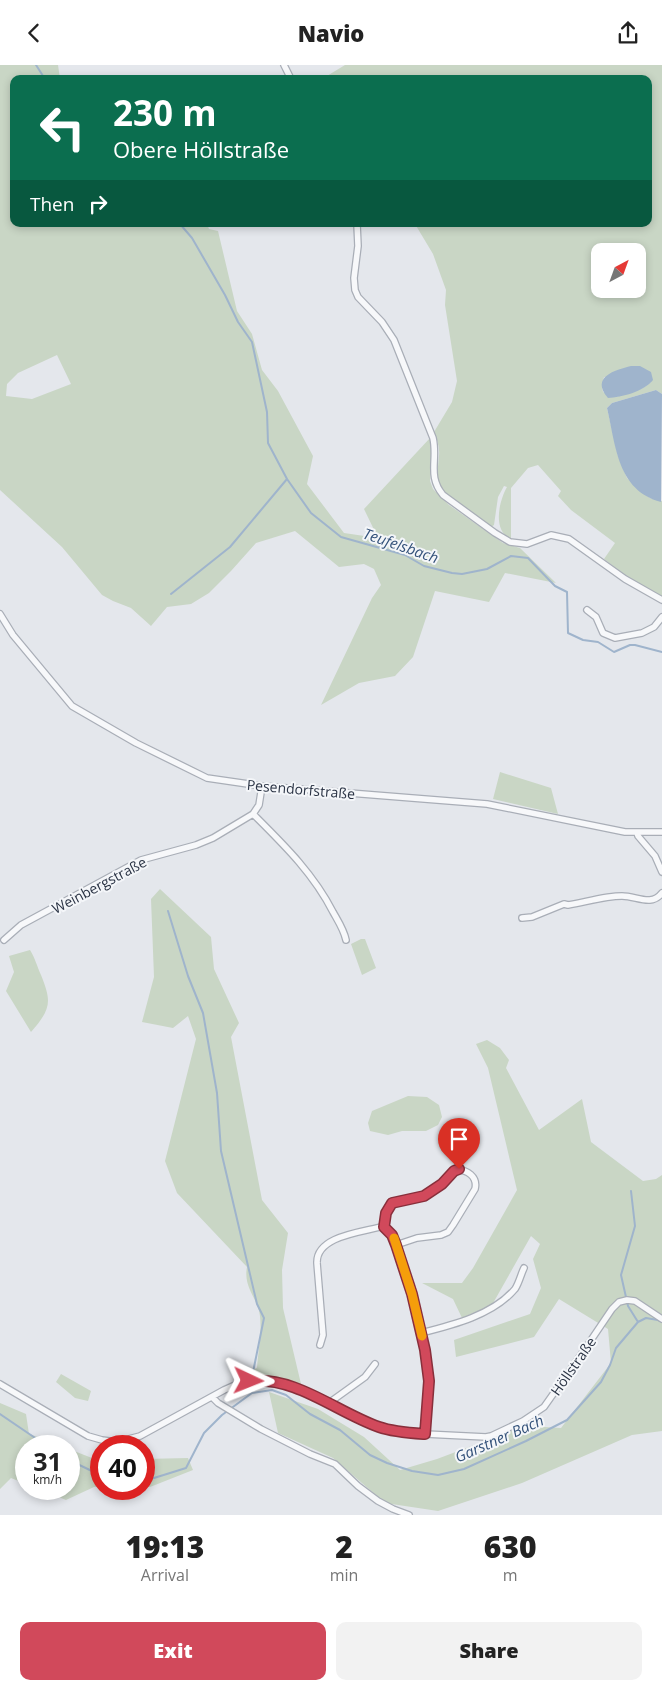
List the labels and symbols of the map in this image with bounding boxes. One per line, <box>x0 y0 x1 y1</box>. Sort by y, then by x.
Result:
north arrow <box>591 243 646 297</box>
water label: Teufelsbach <box>361 523 441 567</box>
street label: Pesendorfstraße <box>246 775 356 803</box>
street label: Weinbergstraße <box>48 852 150 918</box>
pin <box>438 1118 480 1169</box>
street label: Höllstraße <box>546 1333 600 1399</box>
position arrow <box>222 1354 274 1406</box>
water label: Garstner Bach <box>452 1410 546 1466</box>
speed limit sign: 40 <box>90 1435 155 1500</box>

